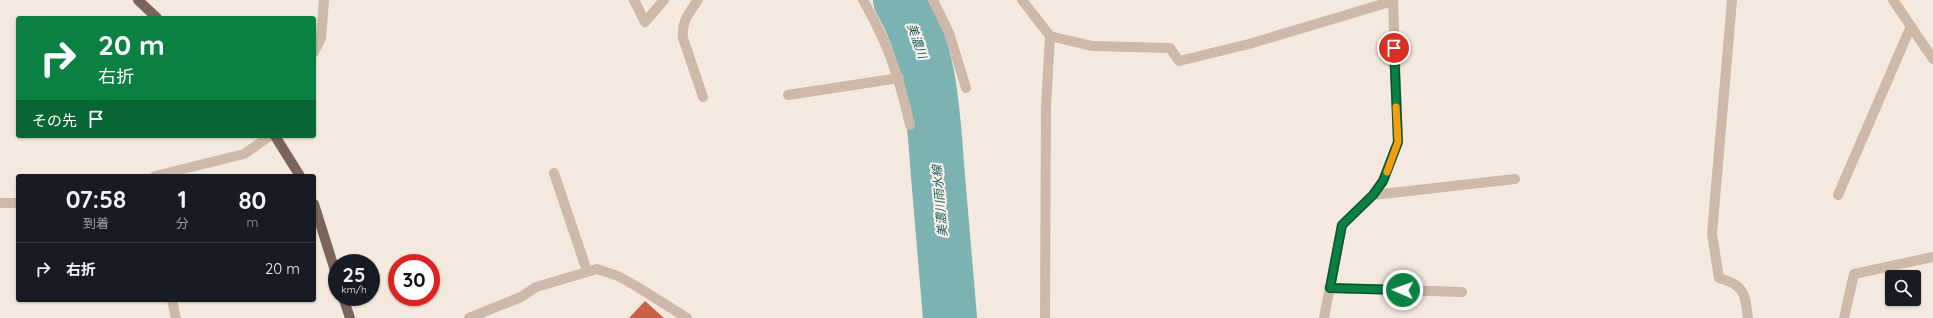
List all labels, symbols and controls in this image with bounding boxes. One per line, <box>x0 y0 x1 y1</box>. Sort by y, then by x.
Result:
water label: 美濃川 <box>905 21 931 62</box>
text: 20 m <box>98 27 165 62</box>
pin <box>1377 31 1411 65</box>
icon: right <box>32 32 84 84</box>
icon: arrive <box>1383 37 1405 59</box>
text: 右折 <box>98 65 134 88</box>
icon: arrive <box>85 108 107 130</box>
text: その先 <box>32 111 77 130</box>
water label: 美濃川雨水線 <box>929 163 950 238</box>
text: 07:58 <box>66 184 126 214</box>
text: 1 <box>178 184 187 214</box>
text: 80 <box>238 185 266 215</box>
text: m <box>246 214 258 230</box>
text: 到着 <box>83 215 109 231</box>
text: 分 <box>176 215 189 231</box>
speed limit sign: 30 <box>388 254 440 306</box>
icon: right <box>32 258 54 280</box>
text: 20 m <box>265 259 300 278</box>
text: 右折 <box>66 260 96 279</box>
text: 25 <box>343 262 365 287</box>
position arrow <box>1382 269 1424 311</box>
map controls <box>1885 270 1921 306</box>
button: search <box>1885 270 1921 306</box>
text: km/h <box>341 283 367 296</box>

